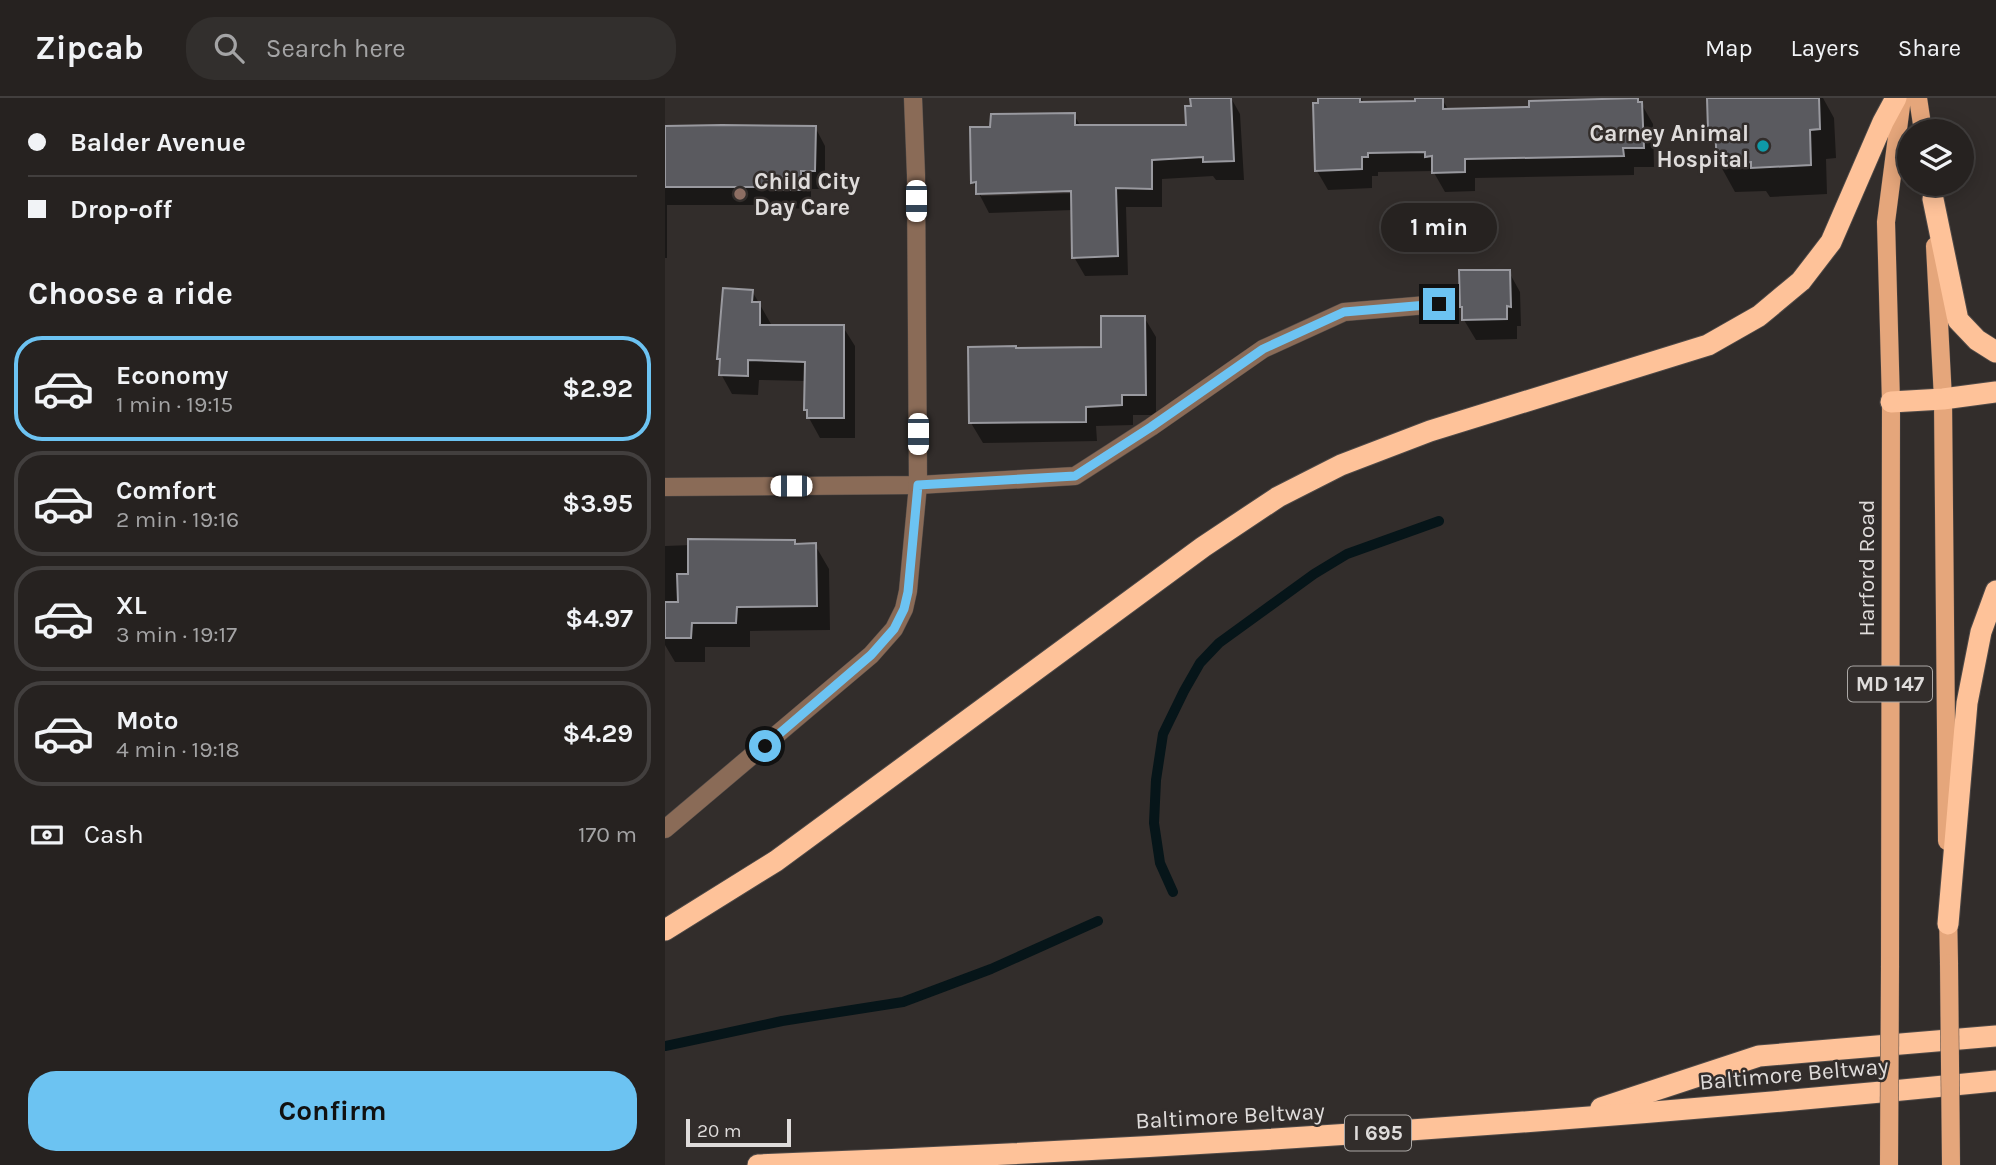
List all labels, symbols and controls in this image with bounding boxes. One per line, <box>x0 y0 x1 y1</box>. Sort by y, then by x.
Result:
search box <box>186 17 676 80</box>
text: Zipcab <box>35 29 144 67</box>
icon: search <box>210 29 248 67</box>
text: Search here <box>266 33 406 64</box>
text: Map <box>1705 34 1753 62</box>
text: Layers <box>1791 34 1860 62</box>
text: Share <box>1898 34 1961 62</box>
map controls <box>1897 119 1974 196</box>
button: layers <box>1897 119 1974 196</box>
place label: Carney Animal Hospital <box>1589 120 1749 173</box>
text: Balder Avenue <box>70 127 246 158</box>
marker: Carney Animal Hospital <box>1755 138 1771 154</box>
place label: Child City Day Care <box>754 168 861 221</box>
car <box>906 180 927 222</box>
marker: Child City Day Care <box>732 186 748 202</box>
text: Drop-off <box>70 194 172 225</box>
callout: 1 min <box>1381 202 1497 252</box>
text: 1 min <box>1410 214 1468 241</box>
text: Choose a ride <box>28 275 233 312</box>
route end <box>1423 288 1455 320</box>
icon: car <box>32 357 95 420</box>
text: Economy <box>116 360 228 391</box>
text: $2.92 <box>562 373 633 404</box>
text: 1 min · 19:15 <box>116 391 233 418</box>
car <box>908 413 929 455</box>
icon: car <box>32 472 95 535</box>
text: Comfort <box>116 475 217 506</box>
car <box>771 476 813 497</box>
text: $3.95 <box>562 488 633 519</box>
street label: Harford Road <box>1853 499 1880 637</box>
text: 2 min · 19:16 <box>116 506 239 533</box>
icon: car <box>32 587 95 650</box>
text: XL <box>116 590 147 621</box>
text: $4.97 <box>565 603 633 634</box>
text: 3 min · 19:17 <box>116 621 237 648</box>
road number: MD 147 <box>1848 666 1932 702</box>
icon: car <box>32 702 95 765</box>
text: Moto <box>116 705 178 736</box>
text: $4.29 <box>562 718 633 749</box>
route start <box>749 730 781 762</box>
text: 4 min · 19:18 <box>116 736 240 763</box>
icon: cash <box>28 816 66 854</box>
text: Cash <box>84 819 144 850</box>
text: 170 m <box>578 821 637 848</box>
street label: Baltimore Beltway <box>1698 1052 1890 1096</box>
button: Confirm <box>28 1071 637 1151</box>
street label: Baltimore Beltway <box>1135 1098 1326 1134</box>
scale bar <box>686 1116 791 1148</box>
road number: I 695 <box>1345 1116 1411 1150</box>
text: 20 m <box>697 1120 742 1142</box>

